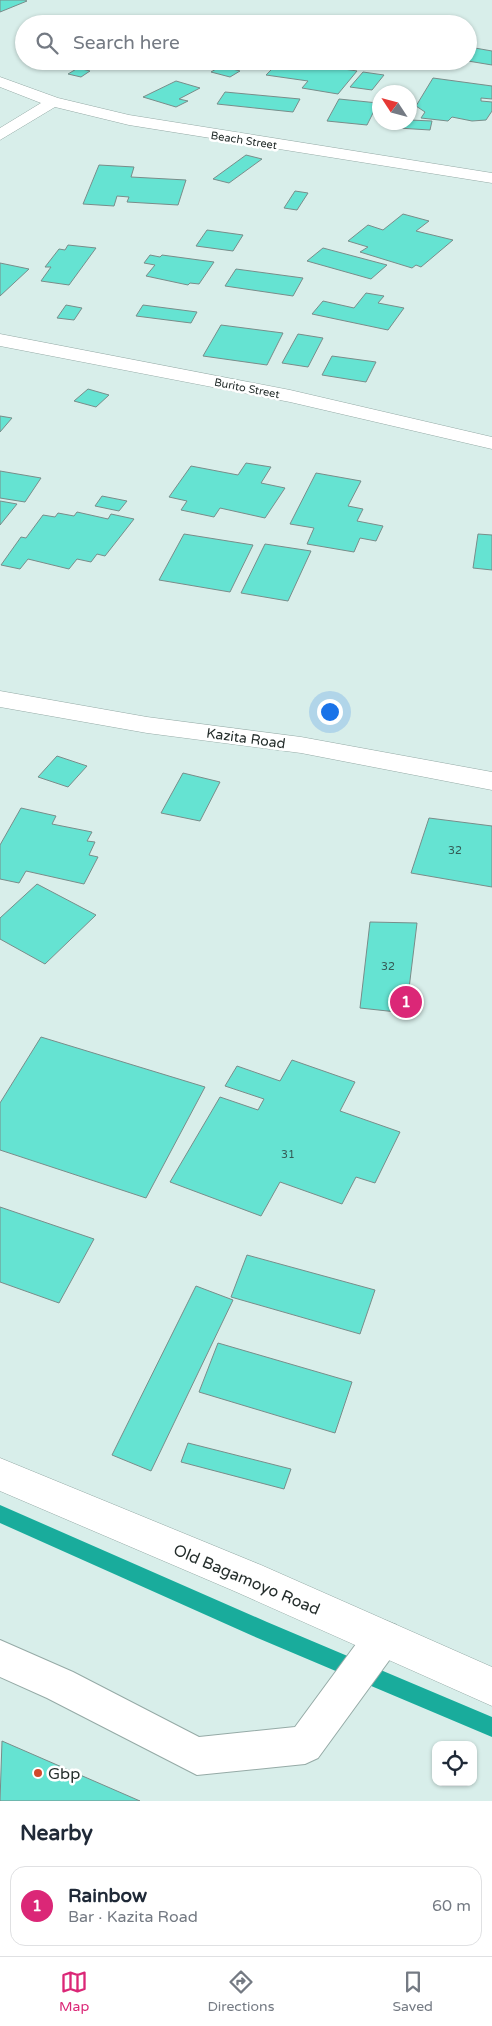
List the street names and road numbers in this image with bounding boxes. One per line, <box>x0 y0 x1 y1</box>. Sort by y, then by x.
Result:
street label: Beach Street <box>210 129 278 152</box>
street label: Burito Street <box>213 376 281 401</box>
street label: Kazita Road <box>205 725 287 752</box>
street label: Old Bagamoyo Road <box>170 1540 323 1620</box>

